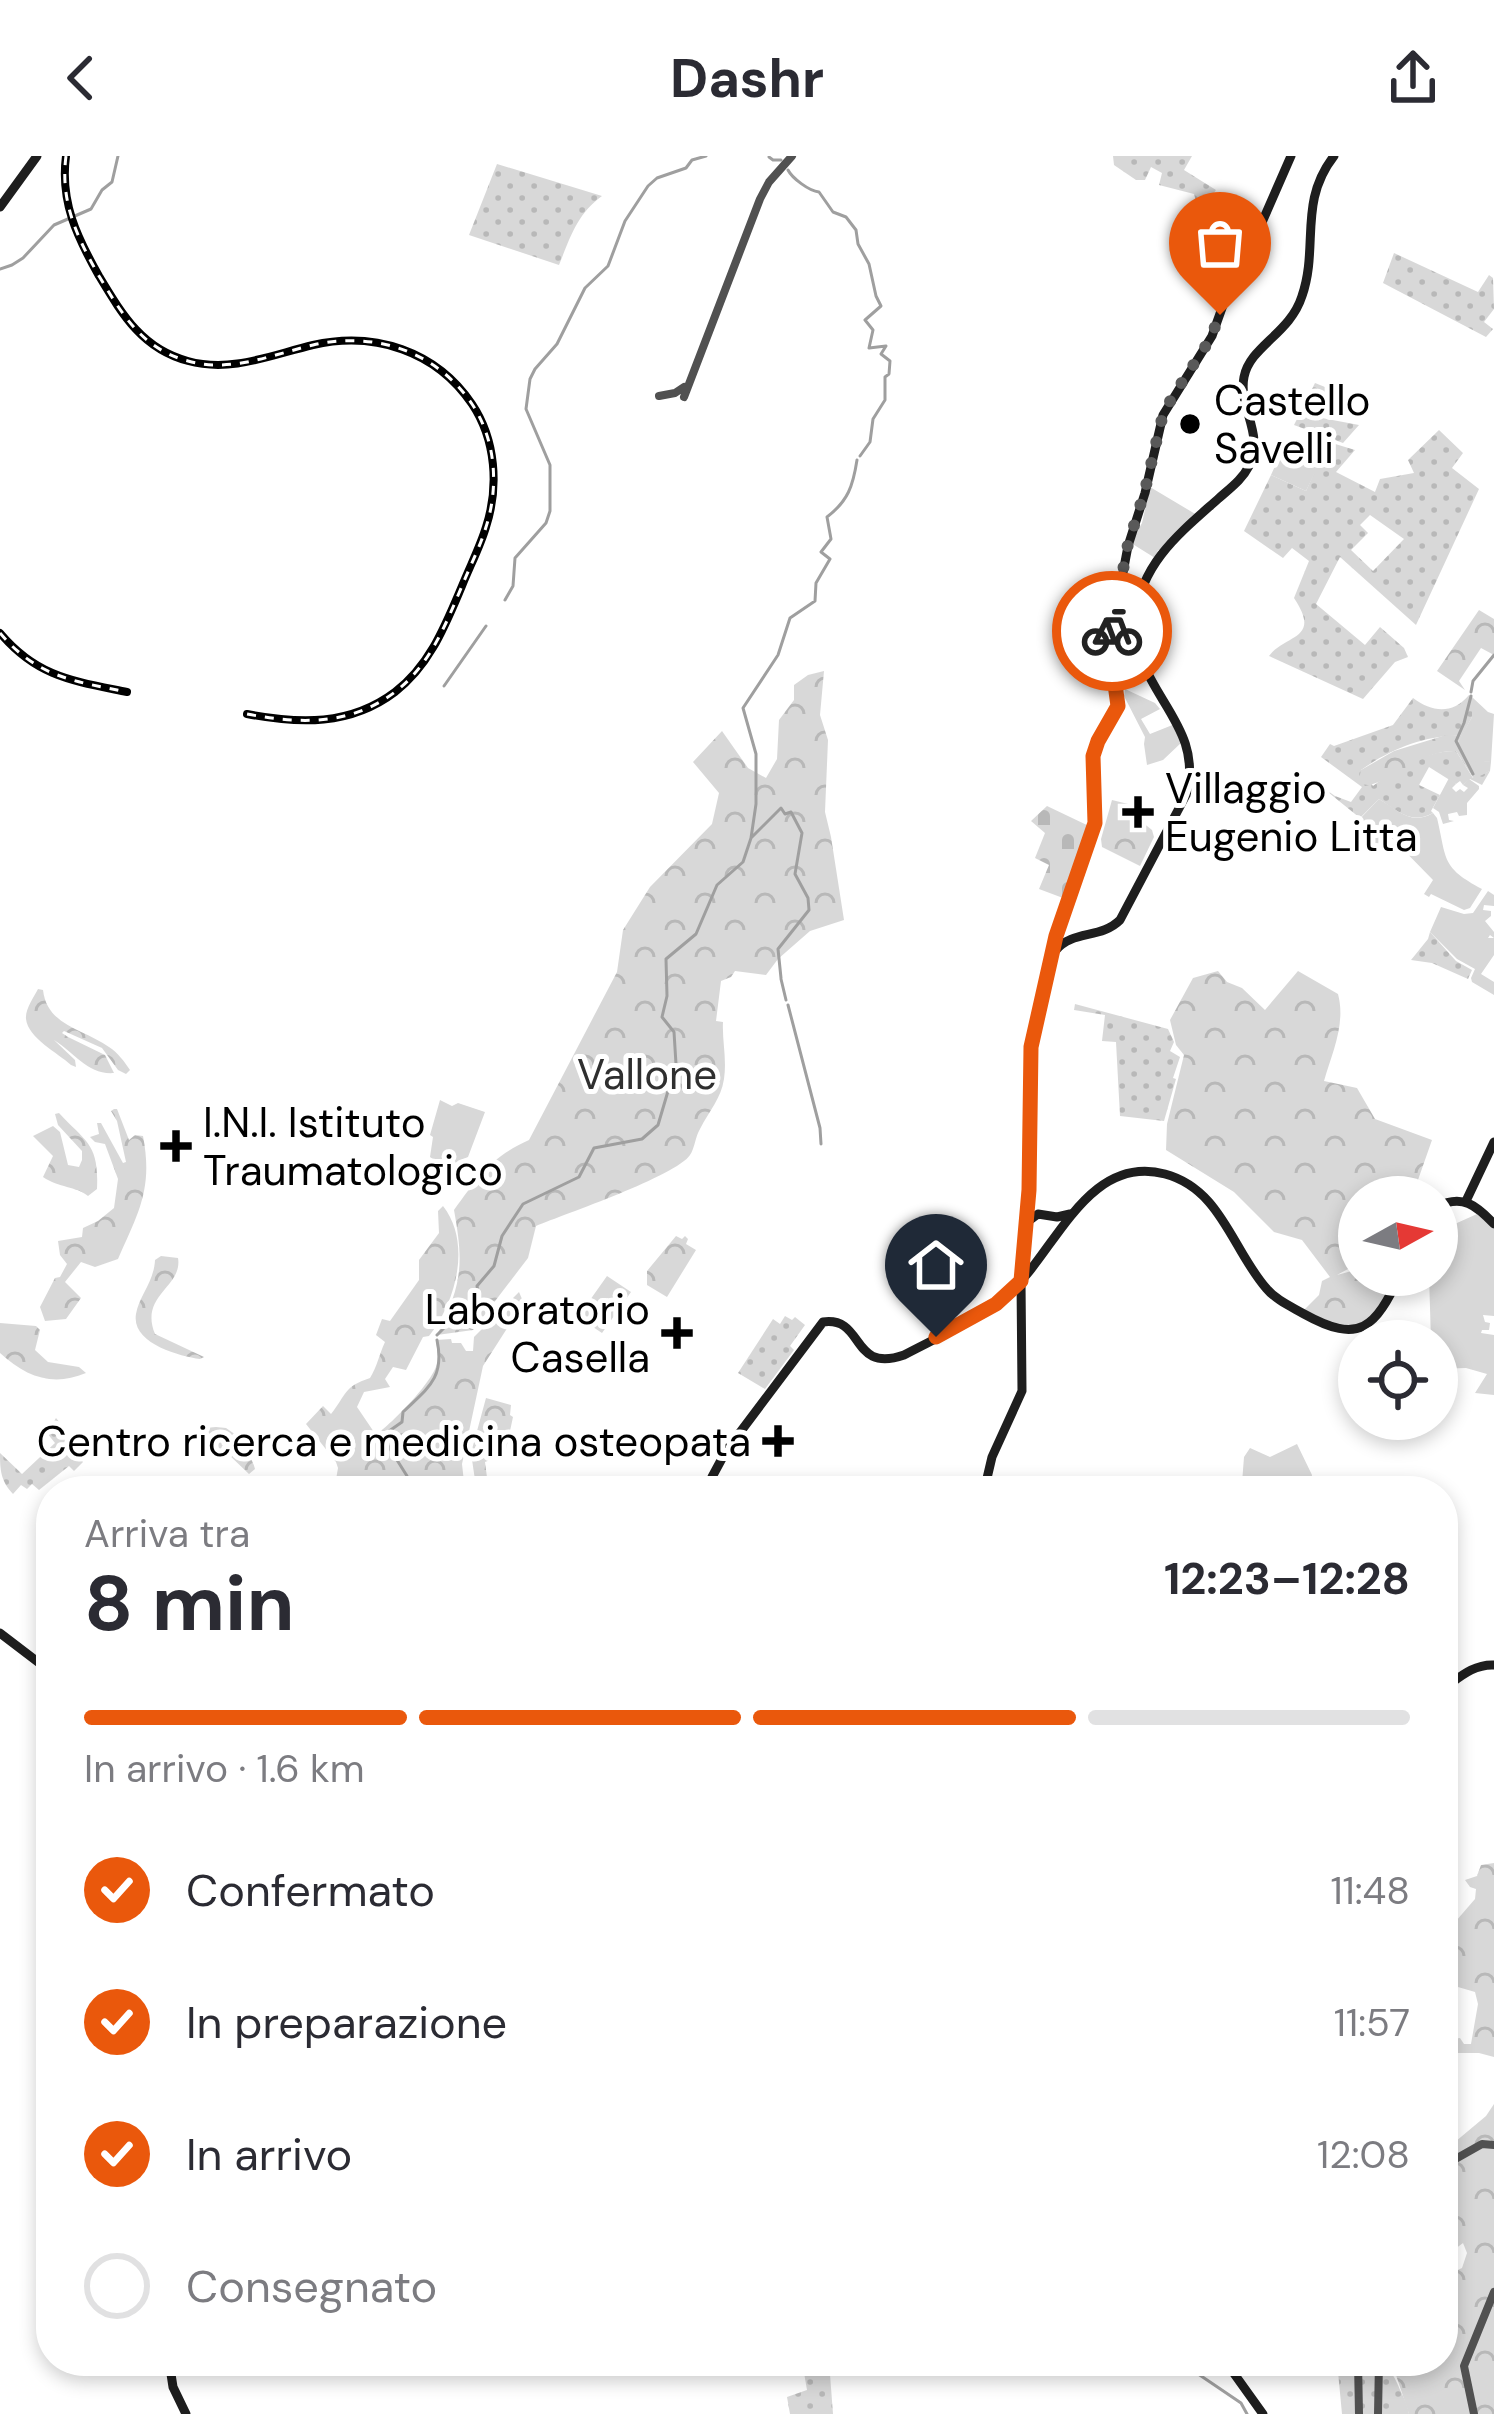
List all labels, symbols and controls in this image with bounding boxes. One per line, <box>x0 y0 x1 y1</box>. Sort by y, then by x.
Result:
text: Dashr <box>670 43 824 114</box>
icon: back <box>48 45 114 111</box>
icon: share <box>1380 45 1446 111</box>
pin <box>1169 192 1271 315</box>
icon: bag <box>1187 210 1253 276</box>
place label: Castello Savelli <box>1214 373 1371 476</box>
marker: Castello Savelli <box>1177 411 1203 437</box>
courier <box>1052 571 1172 691</box>
icon: bike <box>1079 598 1145 664</box>
place label: Villaggio Eugenio Litta <box>1165 761 1418 864</box>
marker: Villaggio Eugenio Litta <box>1122 796 1154 828</box>
park label: Vallone <box>577 1047 717 1102</box>
place label: I.N.I. Istituto Traumatologico <box>203 1095 503 1198</box>
marker: I.N.I. Istituto Traumatologico <box>160 1130 192 1162</box>
north arrow <box>1338 1176 1458 1296</box>
map controls <box>1338 1176 1458 1440</box>
pin <box>885 1214 987 1337</box>
icon: home <box>903 1232 969 1298</box>
place label: Laboratorio Casella <box>425 1282 650 1385</box>
marker: Laboratorio Casella <box>661 1317 693 1349</box>
button: locate <box>1338 1320 1458 1440</box>
place label: Centro ricerca e medicina osteopata <box>37 1414 751 1469</box>
marker: Centro ricerca e medicina osteopata <box>762 1425 794 1457</box>
text: Arriva tra <box>84 1508 250 1559</box>
text: 12:23–12:28 <box>1164 1549 1410 1608</box>
text: 8 min <box>84 1553 295 1654</box>
text: In arrivo · 1.6 km <box>84 1743 365 1794</box>
icon: check <box>84 1857 150 1923</box>
text: Confermato <box>186 1861 435 1920</box>
text: 11:48 <box>1330 1865 1410 1916</box>
icon: check <box>84 1989 150 2055</box>
text: In preparazione <box>186 1993 507 2052</box>
text: 11:57 <box>1334 1997 1410 2048</box>
icon: check <box>84 2121 150 2187</box>
text: In arrivo <box>186 2125 352 2184</box>
text: 12:08 <box>1317 2129 1410 2180</box>
text: Consegnato <box>186 2257 437 2316</box>

